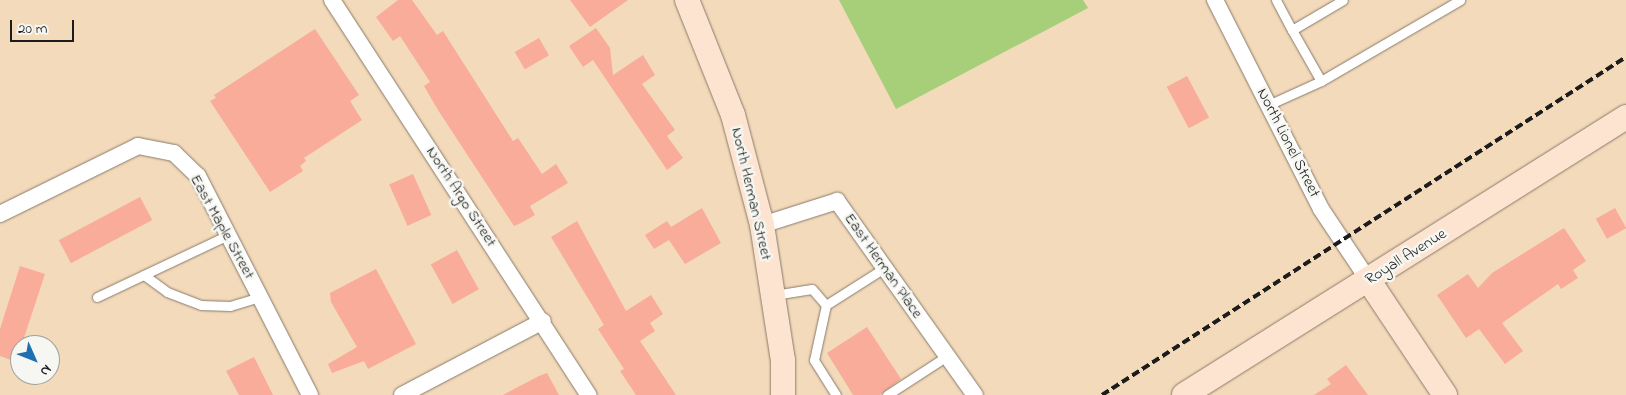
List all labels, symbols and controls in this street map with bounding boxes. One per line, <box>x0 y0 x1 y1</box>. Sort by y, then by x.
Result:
scale bar <box>12 10 76 42</box>
text: 20 m <box>18 18 47 40</box>
street label: North Lionel Street <box>1252 85 1324 201</box>
street label: North Herman Street <box>726 126 776 262</box>
street label: North Argo Street <box>421 143 501 251</box>
street label: East Maple Street <box>185 171 259 283</box>
street label: East Herman Place <box>840 210 926 322</box>
street label: Royall Avenue <box>1362 225 1450 289</box>
north arrow <box>10 335 60 385</box>
text: N <box>35 359 56 381</box>

